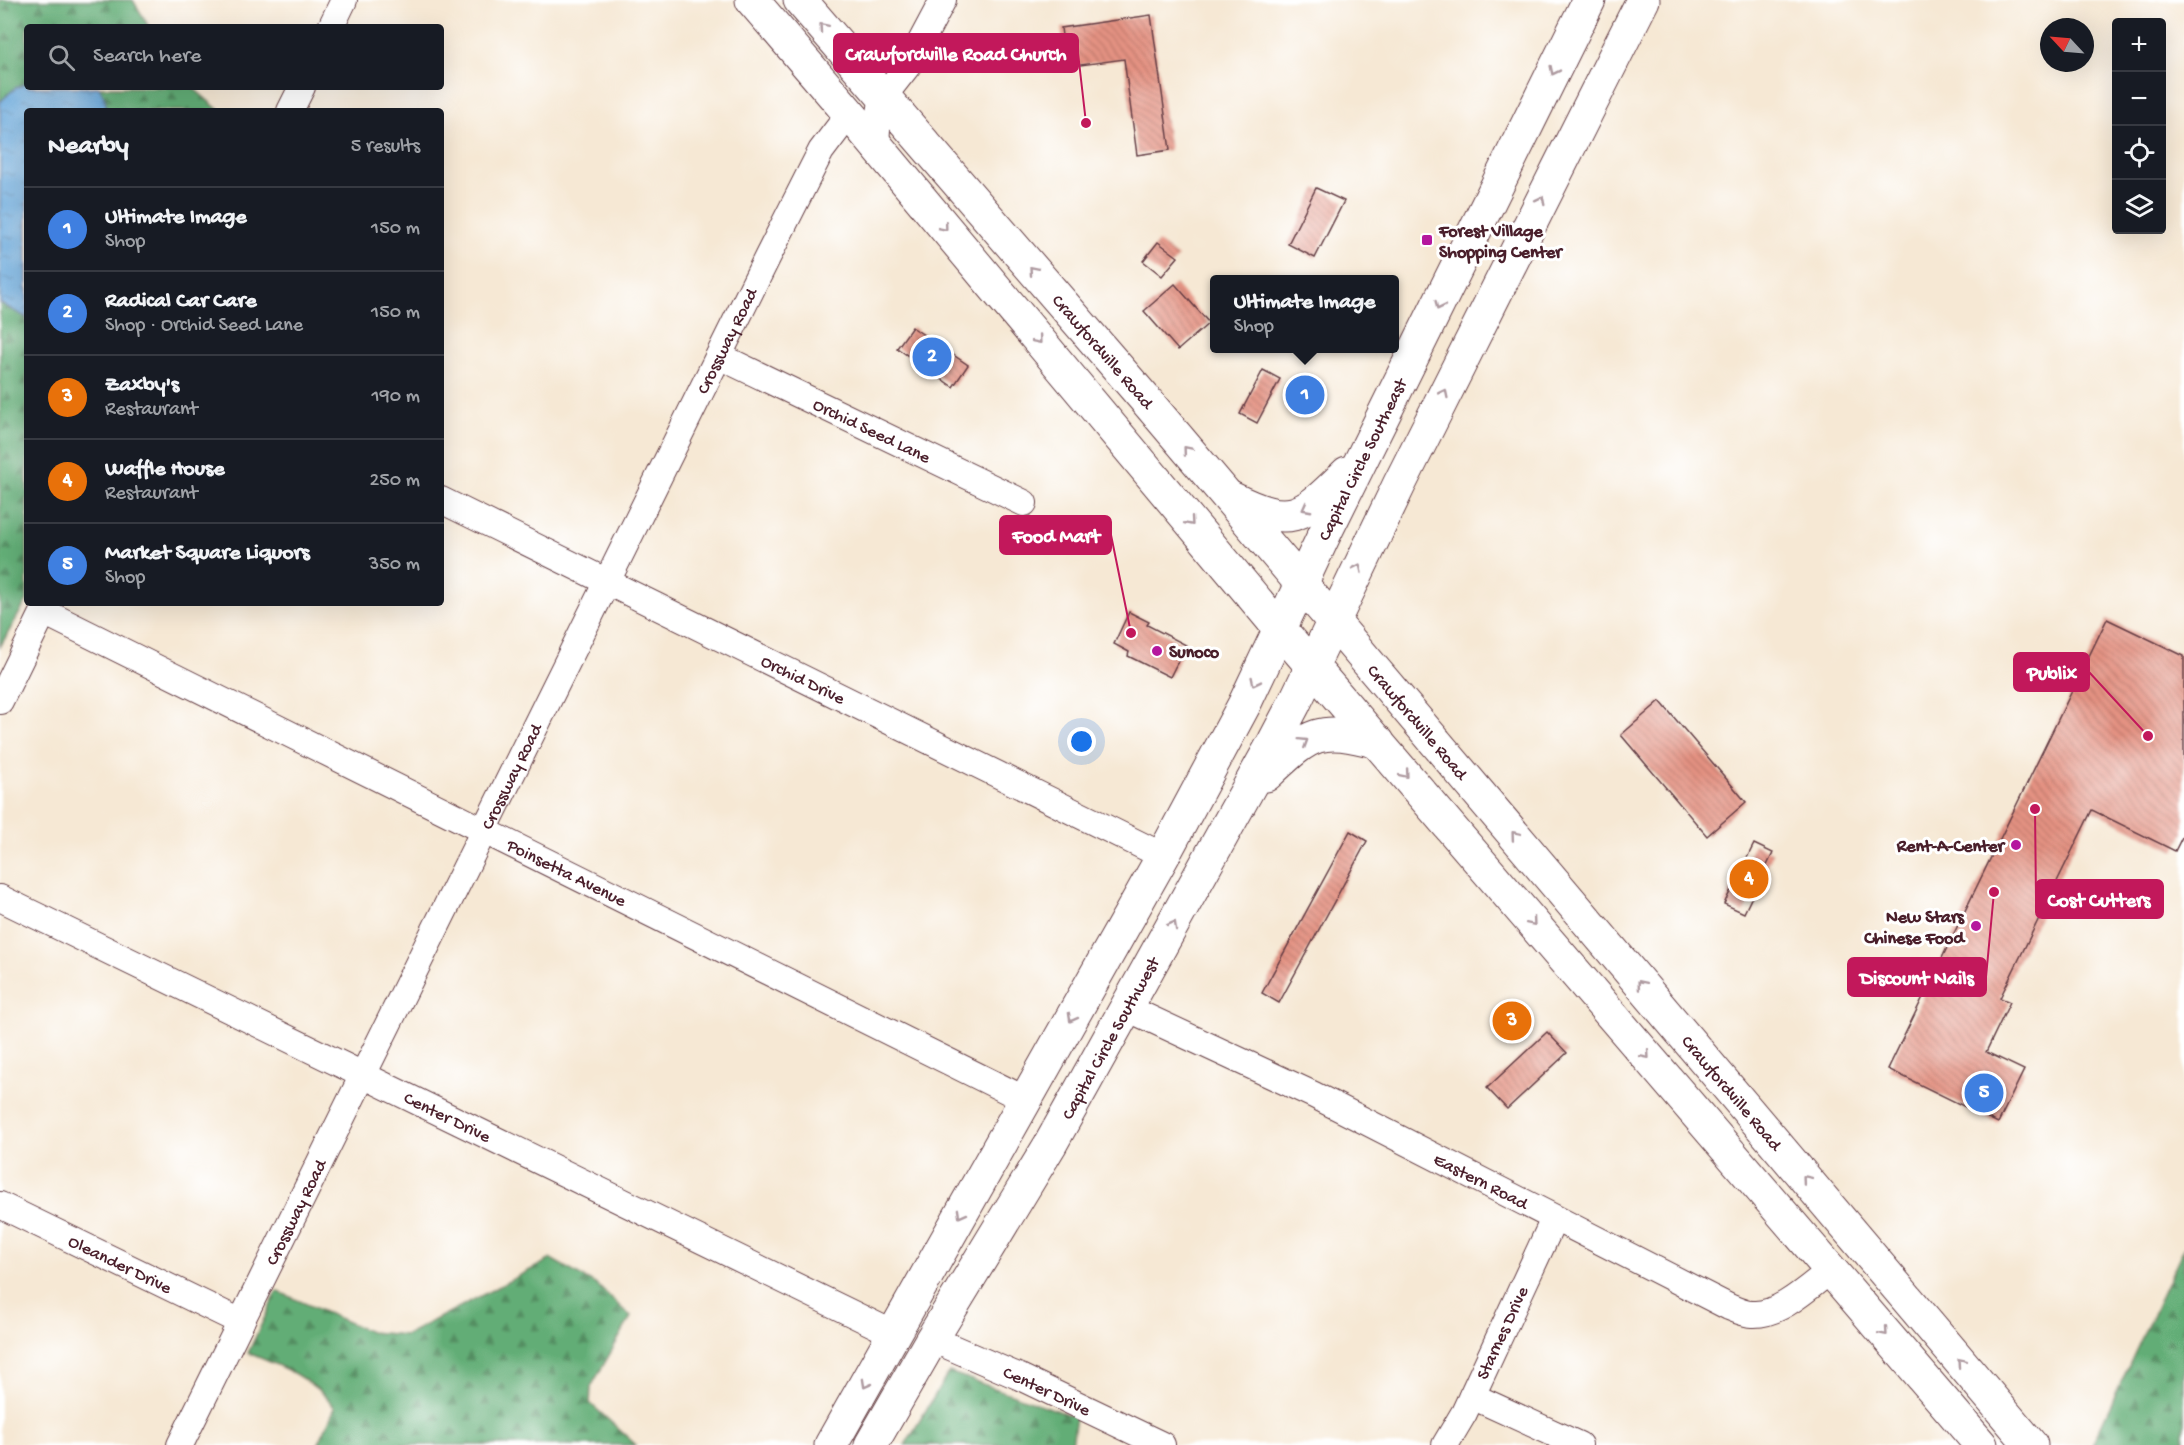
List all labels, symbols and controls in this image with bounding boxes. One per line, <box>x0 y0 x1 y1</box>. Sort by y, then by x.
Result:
north arrow <box>2040 18 2094 72</box>
map controls <box>2112 18 2166 234</box>
button: + <box>2112 18 2166 72</box>
one-way arrow <box>819 23 830 34</box>
search box <box>24 24 444 90</box>
callout: Crawfordville Road Church <box>834 34 1078 72</box>
icon: search <box>45 41 78 74</box>
text: Search here <box>93 44 201 70</box>
text: Crawfordville Road Church <box>845 45 1067 68</box>
one-way arrow <box>1549 65 1561 76</box>
button: − <box>2112 72 2166 126</box>
button: locate <box>2112 126 2166 180</box>
text: Nearby <box>48 132 129 163</box>
text: 5 results <box>351 136 420 159</box>
button: layers <box>2112 180 2166 234</box>
one-way arrow <box>1533 196 1545 207</box>
text: Ultimate Image <box>105 205 247 231</box>
text: 1 <box>63 218 72 241</box>
text: 150 m <box>371 218 420 241</box>
one-way arrow <box>937 220 948 231</box>
place label: Forest Village Shopping Center <box>1438 222 1564 264</box>
text: Shop <box>105 231 145 254</box>
marker: Forest Village Shopping Center <box>1420 233 1434 247</box>
one-way arrow <box>1029 266 1040 277</box>
popup <box>1210 275 1399 353</box>
street label: Crossway Road <box>693 284 764 398</box>
text: Radical Car Care <box>105 289 257 315</box>
text: Ultimate Image <box>1234 290 1375 316</box>
street label: Crawfordville Road <box>1046 291 1158 415</box>
one-way arrow <box>1435 299 1446 310</box>
text: 2 <box>63 302 72 325</box>
text: 150 m <box>371 302 420 325</box>
text: Shop · Orchid Seed Lane <box>105 315 303 338</box>
text: Shop <box>1234 316 1274 339</box>
one-way arrow <box>1031 333 1042 344</box>
pin: 2 <box>912 334 952 380</box>
pin: 1 <box>1286 372 1324 418</box>
text: Zaxby's <box>105 373 179 399</box>
street label: Capital Circle Southeast <box>1315 374 1414 545</box>
text: 3 <box>62 386 73 409</box>
text: 190 m <box>372 386 420 409</box>
one-way arrow <box>1437 389 1449 400</box>
street label: Orchid Seed Lane <box>809 395 934 470</box>
text: Restaurant <box>105 399 198 422</box>
one-way arrow <box>1183 446 1194 457</box>
text: Waffle House <box>105 457 225 483</box>
text: 4 <box>63 470 72 493</box>
text: 250 m <box>369 470 420 493</box>
text: Restaurant <box>105 483 198 506</box>
one-way arrow <box>1302 500 1313 512</box>
one-way arrow <box>1183 515 1194 526</box>
callout: Food Mart <box>1000 516 1111 554</box>
text: Food Mart <box>1011 527 1102 550</box>
text: Market Square Liquors <box>105 541 310 567</box>
text: 5 <box>62 554 73 577</box>
text: 350 m <box>369 554 420 577</box>
one-way arrow <box>1351 564 1363 575</box>
text: Shop <box>105 567 145 590</box>
place label: Sunoco <box>1169 643 1220 664</box>
marker: Sunoco <box>1150 644 1164 658</box>
street label: Orchid Drive <box>757 651 848 711</box>
callout: Publix <box>2014 653 2089 691</box>
street label: Crawfordville Road <box>1361 661 1472 786</box>
text: Publix <box>2026 664 2078 687</box>
one-way arrow <box>1250 675 1262 686</box>
street label: Crossway Road <box>478 720 549 834</box>
your location <box>1067 727 1096 756</box>
one-way arrow <box>1298 738 1308 750</box>
one-way arrow <box>1398 767 1409 778</box>
one-way arrow <box>1511 831 1522 842</box>
street label: Poinsetta Avenue <box>502 835 630 913</box>
place label: Rent-A-Center <box>1896 837 2007 858</box>
marker: Rent-A-Center <box>2009 838 2023 852</box>
pin: 4 <box>1730 856 1768 902</box>
callout: Cost Cutters <box>2036 880 2163 918</box>
text: Cost Cutters <box>2047 891 2152 914</box>
place label: New Stars Chinese Food <box>1863 908 1966 950</box>
one-way arrow <box>1525 915 1536 926</box>
marker: New Stars Chinese Food <box>1969 919 1983 933</box>
one-way arrow <box>1165 921 1177 932</box>
street label: Capital Circle Southwest <box>1058 953 1166 1124</box>
callout: Discount Nails <box>1848 958 1986 996</box>
text: Discount Nails <box>1858 969 1976 992</box>
one-way arrow <box>1637 980 1648 991</box>
pin: 3 <box>1492 998 1532 1044</box>
one-way arrow <box>1068 1012 1079 1023</box>
street label: Crawfordville Road <box>1676 1032 1786 1157</box>
one-way arrow <box>1639 1048 1650 1059</box>
pin: 5 <box>1964 1070 2004 1116</box>
street label: Center Drive <box>400 1088 494 1149</box>
street label: Eastern Road <box>1429 1150 1532 1216</box>
street label: Crossway Road <box>263 1155 333 1269</box>
one-way arrow <box>1802 1175 1813 1186</box>
one-way arrow <box>957 1208 968 1218</box>
street label: Oleander Drive <box>64 1232 175 1300</box>
street label: Starnes Drive <box>1473 1283 1535 1383</box>
one-way arrow <box>1877 1325 1888 1336</box>
one-way arrow <box>1957 1358 1968 1369</box>
street label: Center Drive <box>999 1363 1094 1422</box>
one-way arrow <box>862 1378 873 1389</box>

